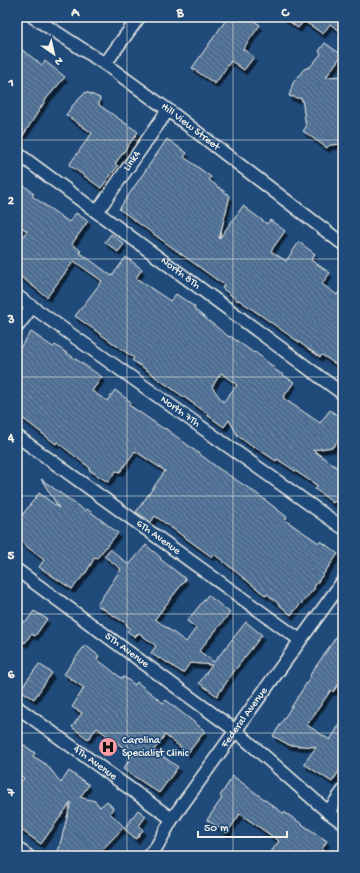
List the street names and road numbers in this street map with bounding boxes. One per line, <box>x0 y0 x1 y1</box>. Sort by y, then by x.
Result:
street label: Hill View Street <box>158 101 223 154</box>
street label: Link4 <box>121 148 144 173</box>
street label: North 8Th <box>158 255 202 292</box>
street label: North 7Th <box>158 394 202 430</box>
street label: 6Th Avenue <box>134 518 183 558</box>
street label: 5Th Avenue <box>102 630 151 671</box>
street label: Federal Avenue <box>218 685 271 751</box>
street label: 4Th Avenue <box>71 743 119 783</box>

